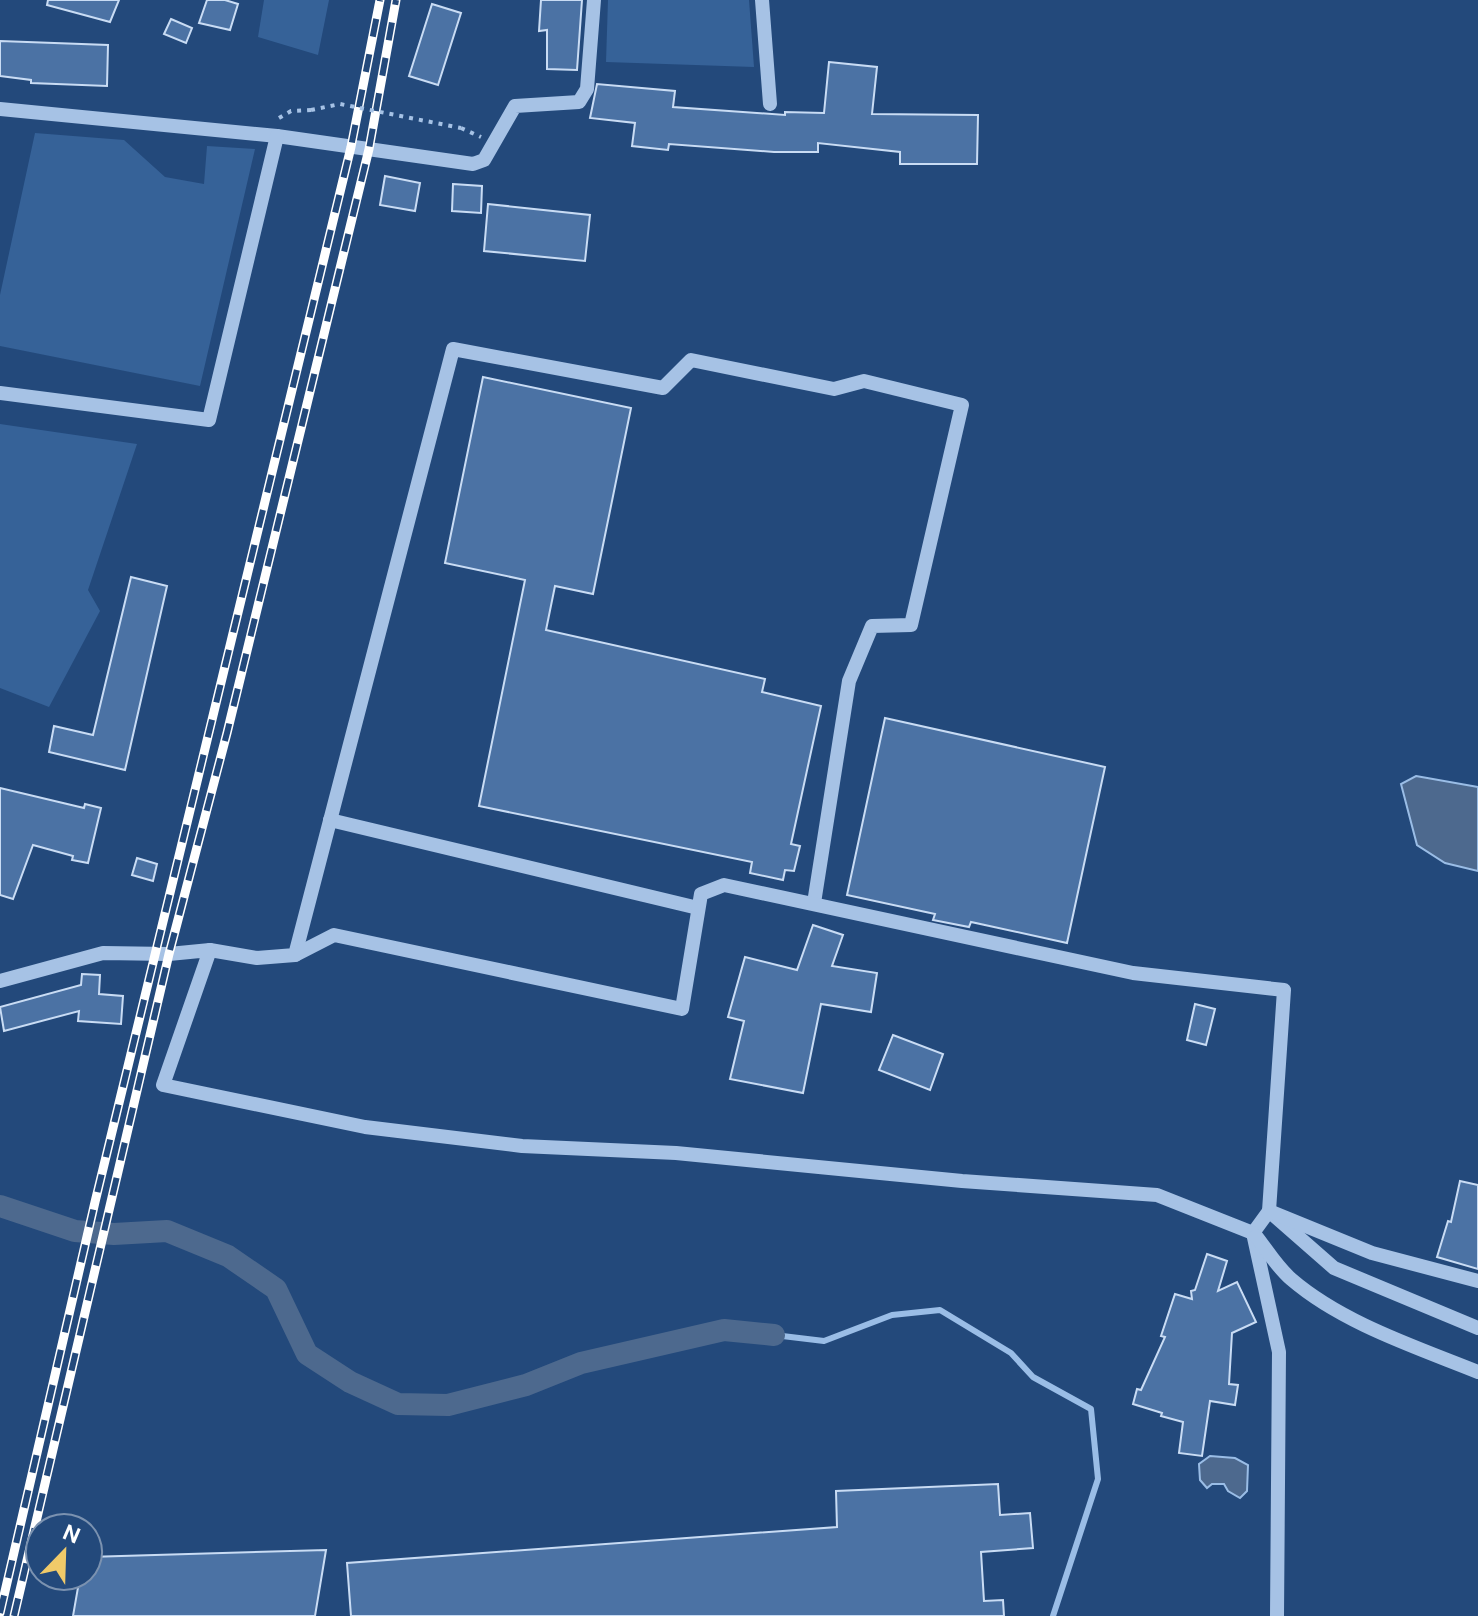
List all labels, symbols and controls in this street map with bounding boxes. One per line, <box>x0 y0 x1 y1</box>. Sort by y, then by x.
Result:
north arrow <box>24 1512 104 1592</box>
text: N <box>59 1518 85 1551</box>

